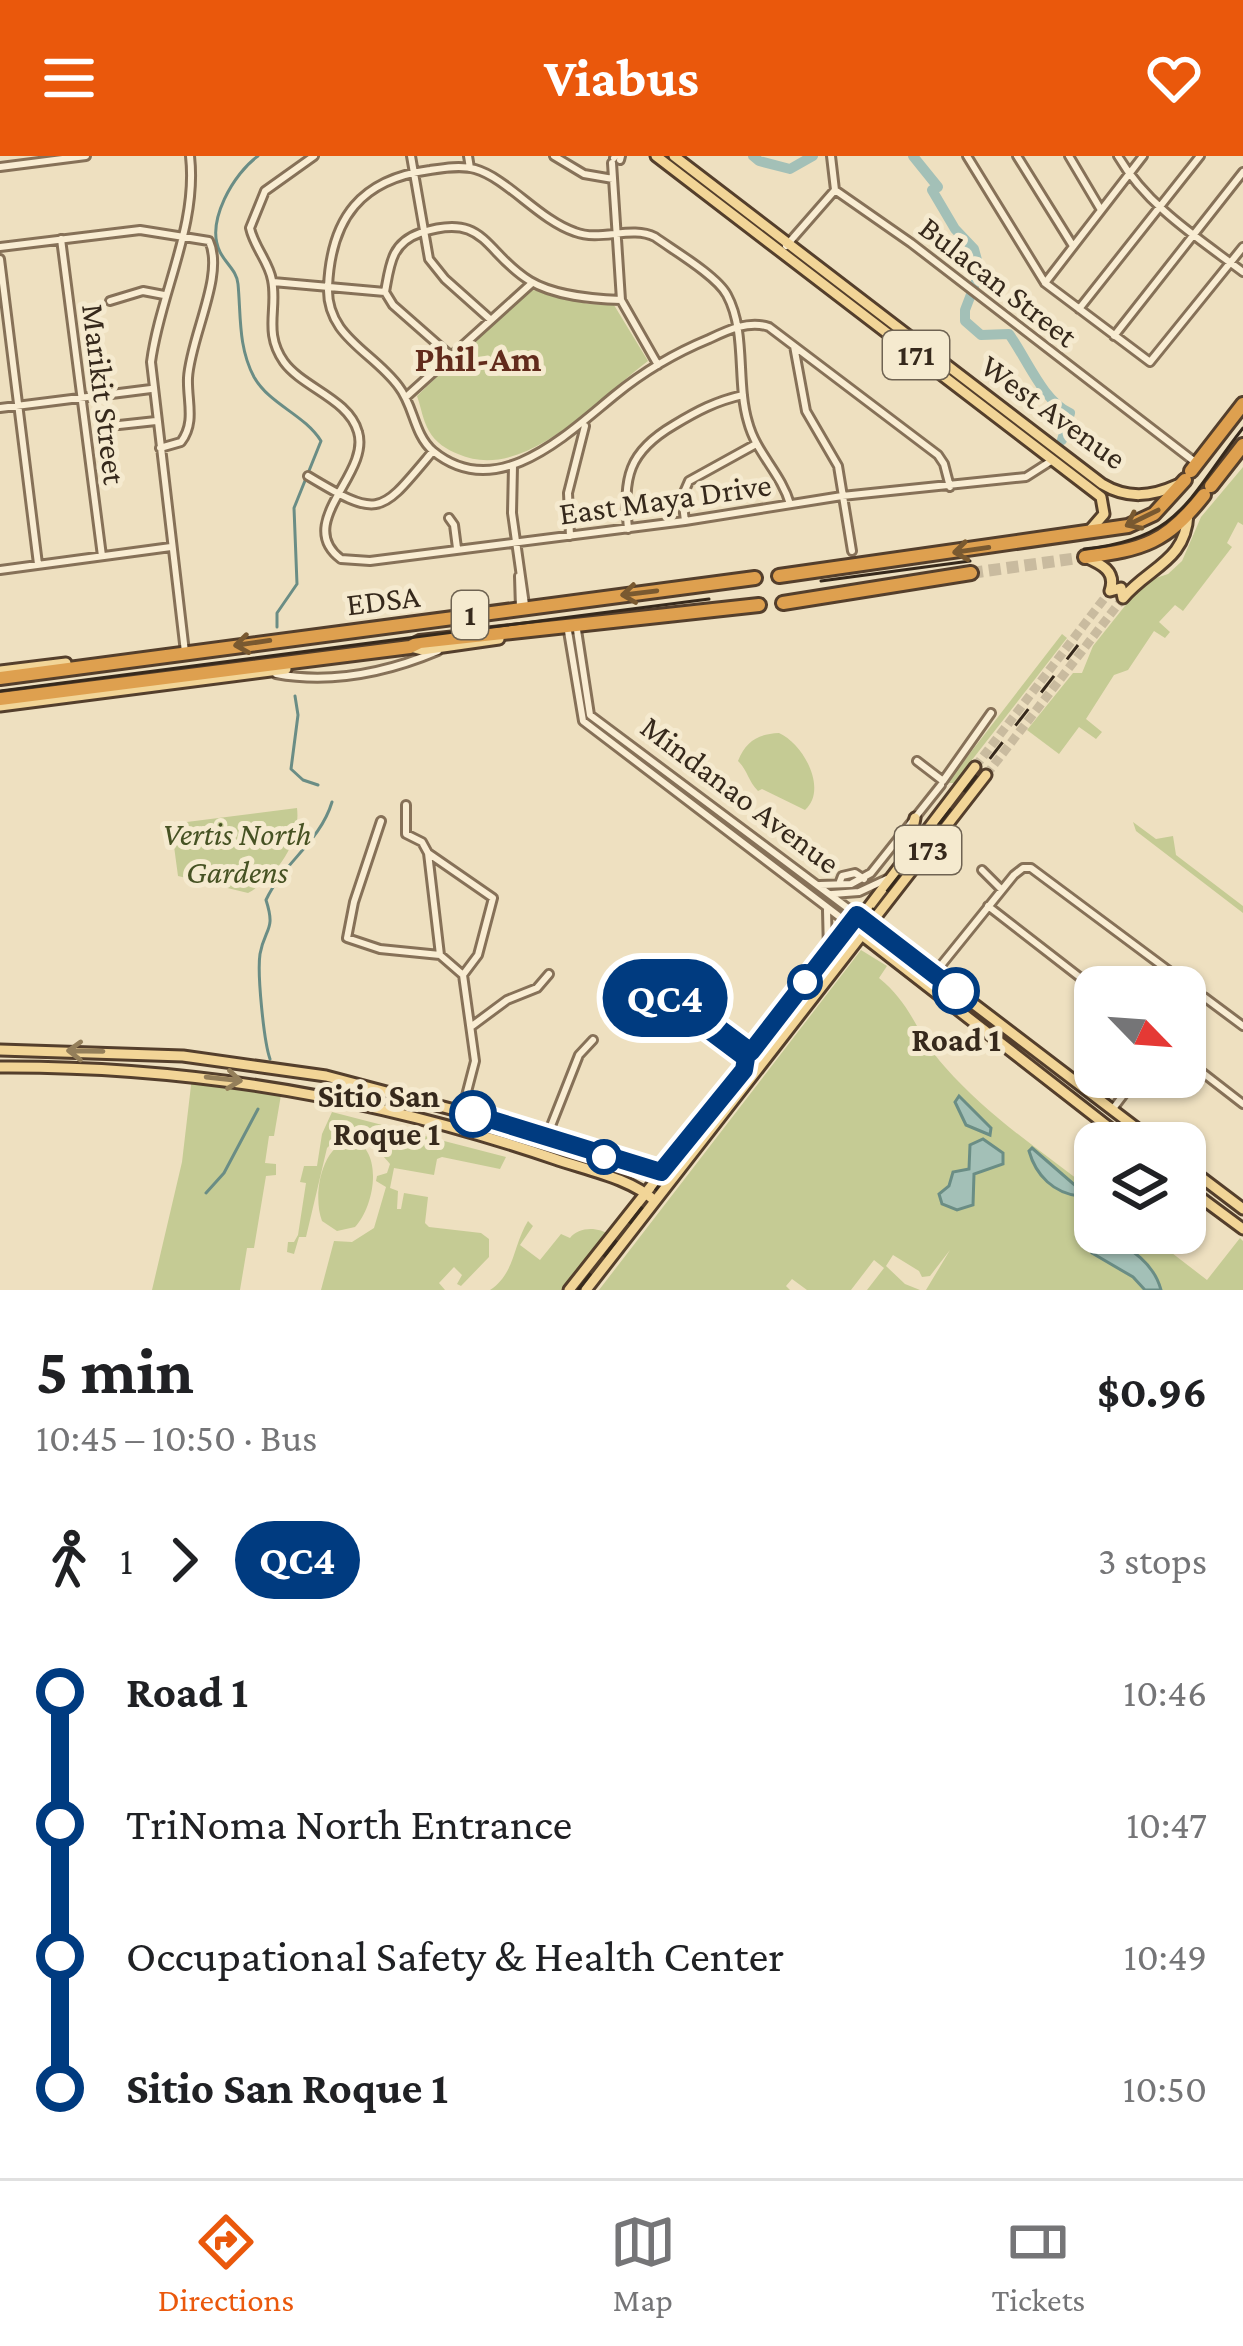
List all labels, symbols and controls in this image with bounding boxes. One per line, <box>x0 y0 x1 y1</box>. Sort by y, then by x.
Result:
icon: menu <box>36 45 102 111</box>
icon: heart <box>1141 45 1207 111</box>
text: Viabus <box>544 48 699 108</box>
street label: Bulacan Street <box>913 208 1086 355</box>
street label: Marikit Street <box>75 302 134 488</box>
road number: 171 <box>883 331 949 379</box>
district label: Phil-Am <box>414 339 542 379</box>
street label: West Avenue <box>974 346 1134 477</box>
street label: East Maya Drive <box>557 465 774 532</box>
one-way arrow <box>1125 508 1161 530</box>
one-way arrow <box>952 539 991 562</box>
street label: EDSA <box>344 577 422 622</box>
one-way arrow <box>620 583 659 605</box>
road number: 1 <box>452 591 488 639</box>
one-way arrow <box>233 632 272 654</box>
street label: Mindanao Avenue <box>634 708 847 881</box>
park label: Vertis North Gardens <box>162 815 312 890</box>
road number: 173 <box>895 826 961 874</box>
line badge: QC4 <box>596 959 734 1037</box>
unlabelled marker <box>789 966 821 998</box>
north arrow <box>1074 966 1206 1098</box>
map controls <box>1074 966 1206 1254</box>
marker: Road 1 <box>934 969 978 1013</box>
text: QC4 <box>627 974 703 1021</box>
place label: Road 1 <box>911 1021 1001 1058</box>
one-way arrow <box>66 1039 105 1062</box>
one-way arrow <box>204 1068 243 1091</box>
place label: Sitio San Roque 1 <box>317 1077 440 1152</box>
marker: Sitio San Roque 1 <box>451 1092 495 1136</box>
button: layers <box>1074 1122 1206 1254</box>
unlabelled marker <box>588 1141 620 1173</box>
text: 5 min <box>36 1334 194 1407</box>
text: $0.96 <box>1097 1367 1207 1417</box>
text: 10:45 – 10:50 · Bus <box>36 1416 317 1459</box>
icon: walk <box>36 1527 102 1593</box>
icon: forward <box>151 1527 217 1593</box>
text: QC4 <box>259 1536 336 1583</box>
text: 1 <box>120 1539 133 1582</box>
text: 3 stops <box>1098 1539 1207 1582</box>
text: Road 1 <box>126 1667 248 1717</box>
text: 10:46 <box>1123 1671 1207 1714</box>
text: TriNoma North Entrance <box>126 1799 572 1849</box>
text: 10:47 <box>1126 1803 1207 1846</box>
text: Occupational Safety & Health Center <box>126 1931 784 1981</box>
text: 10:49 <box>1124 1935 1207 1978</box>
text: Sitio San Roque 1 <box>126 2063 448 2113</box>
text: 10:50 <box>1123 2067 1207 2110</box>
tab: Directions <box>158 2209 294 2318</box>
tab: Map <box>610 2209 676 2318</box>
tab: Tickets <box>991 2209 1085 2318</box>

